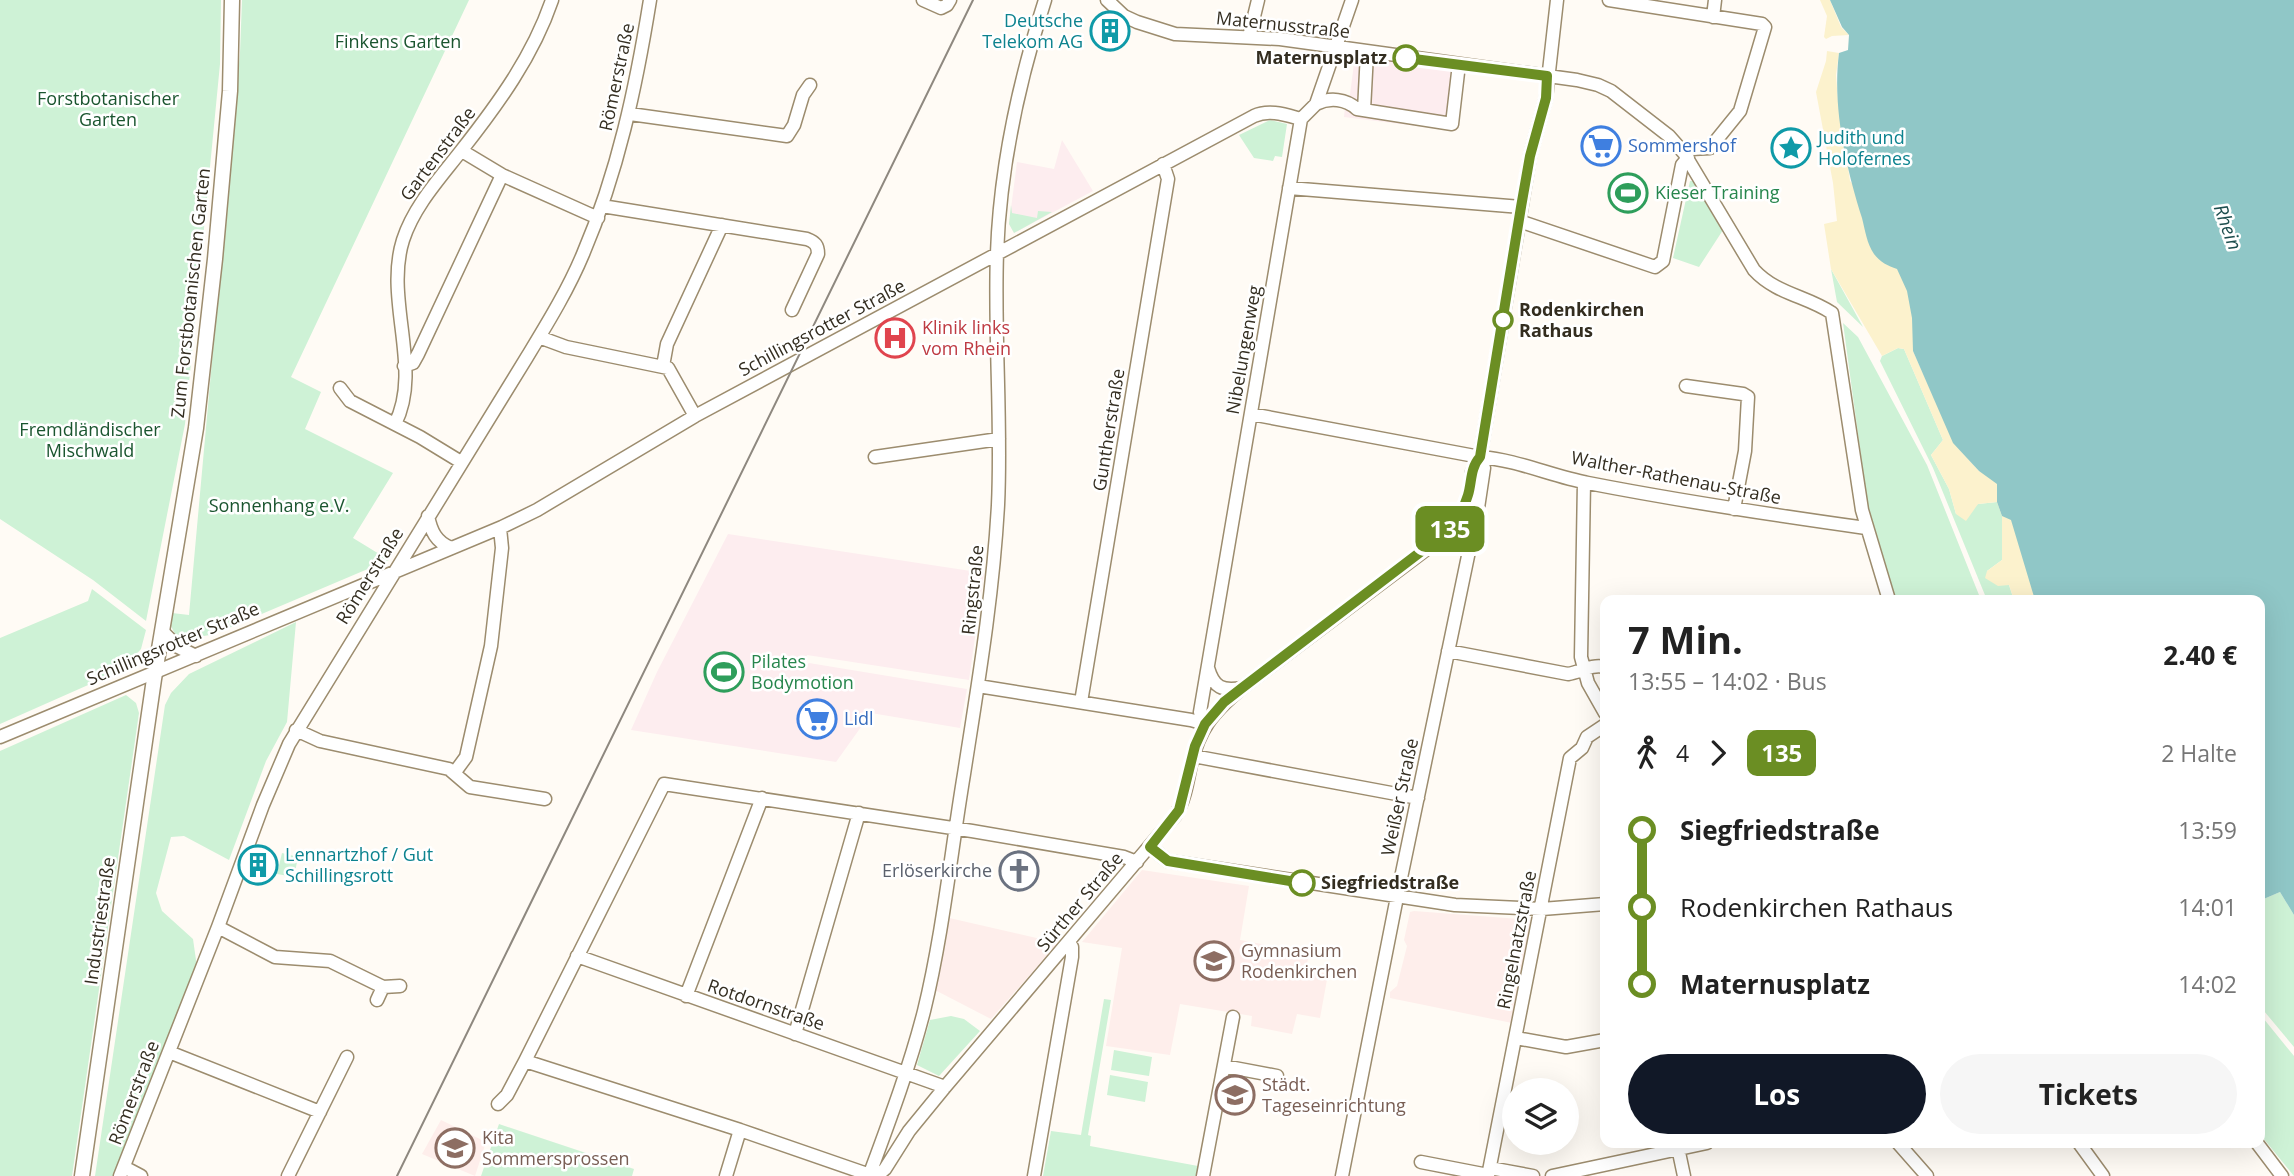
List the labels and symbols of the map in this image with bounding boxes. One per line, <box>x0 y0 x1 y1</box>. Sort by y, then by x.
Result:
street label: Maternusstraße <box>1215 5 1351 43</box>
place label: Deutsche Telekom AG <box>982 8 1083 53</box>
building icon: Deutsche Telekom AG <box>1089 10 1131 52</box>
street label: Römerstraße <box>593 21 639 133</box>
park label: Finkens Garten <box>335 29 461 53</box>
place label: Maternusplatz <box>1256 45 1387 69</box>
marker: Maternusplatz <box>1393 45 1419 71</box>
park label: Forstbotanischer Garten <box>37 86 180 131</box>
street label: Gartenstraße <box>394 102 480 205</box>
supermarket icon: Sommershof <box>1580 125 1622 167</box>
place label: Judith und Holofernes <box>1816 125 1911 170</box>
place icon: Judith und Holofernes <box>1770 127 1812 169</box>
place label: Sommershof <box>1628 133 1737 157</box>
street label: Zum Forstbotanischen Garten <box>165 167 215 419</box>
sports icon: Kieser Training <box>1607 172 1649 214</box>
place label: Kieser Training <box>1655 180 1780 204</box>
water label: Rhein <box>2208 200 2248 254</box>
street label: Schillingsrotter Straße <box>734 273 909 381</box>
street label: Nibelungenweg <box>1220 283 1266 416</box>
place label: Rodenkirchen Rathaus <box>1519 297 1644 342</box>
marker: Rodenkirchen Rathaus <box>1493 310 1513 330</box>
place label: Klinik links vom Rhein <box>922 315 1011 360</box>
hospital icon: Klinik links vom Rhein <box>874 317 916 359</box>
street label: Guntherstraße <box>1086 367 1130 493</box>
park label: Fremdländischer Mischwald <box>19 417 161 462</box>
street label: Walther-Rathenau-Straße <box>1569 445 1783 509</box>
park label: Sonnenhang e.V. <box>209 493 349 517</box>
line badge: 135 <box>1410 506 1490 552</box>
street label: Römerstraße <box>330 523 408 628</box>
street label: Ringstraße <box>955 544 989 636</box>
street label: Schillingsrotter Straße <box>83 596 263 690</box>
place label: Pilates Bodymotion <box>751 649 854 694</box>
sports icon: Pilates Bodymotion <box>703 651 745 693</box>
supermarket icon: Lidl <box>796 698 838 740</box>
place label: Lidl <box>844 706 874 730</box>
street label: Weißer Straße <box>1375 736 1423 858</box>
place label: Lennartzhof / Gut Schillingsrott <box>285 842 433 887</box>
building icon: Lennartzhof / Gut Schillingsrott <box>237 844 279 886</box>
street label: Sürther Straße <box>1031 847 1128 956</box>
church icon: Erlöserkirche <box>998 850 1040 892</box>
street label: Industriestraße <box>78 855 120 986</box>
place label: Erlöserkirche <box>882 858 992 882</box>
street label: Ringelnatzstraße <box>1491 868 1541 1011</box>
marker: Siegfriedstraße <box>1289 870 1315 896</box>
place label: Siegfriedstraße <box>1321 870 1459 894</box>
place label: Gymnasium Rodenkirchen <box>1241 938 1357 983</box>
school or university icon: Gymnasium Rodenkirchen <box>1193 940 1235 982</box>
street label: Rotdornstraße <box>705 973 828 1035</box>
street label: Römerstraße <box>102 1037 164 1148</box>
place label: Städt. Tageseinrichtung <box>1262 1072 1406 1117</box>
school or university icon: Städt. Tageseinrichtung <box>1214 1074 1256 1116</box>
place label: Kita Sommersprossen <box>482 1125 630 1170</box>
school or university icon: Kita Sommersprossen <box>434 1127 476 1169</box>

